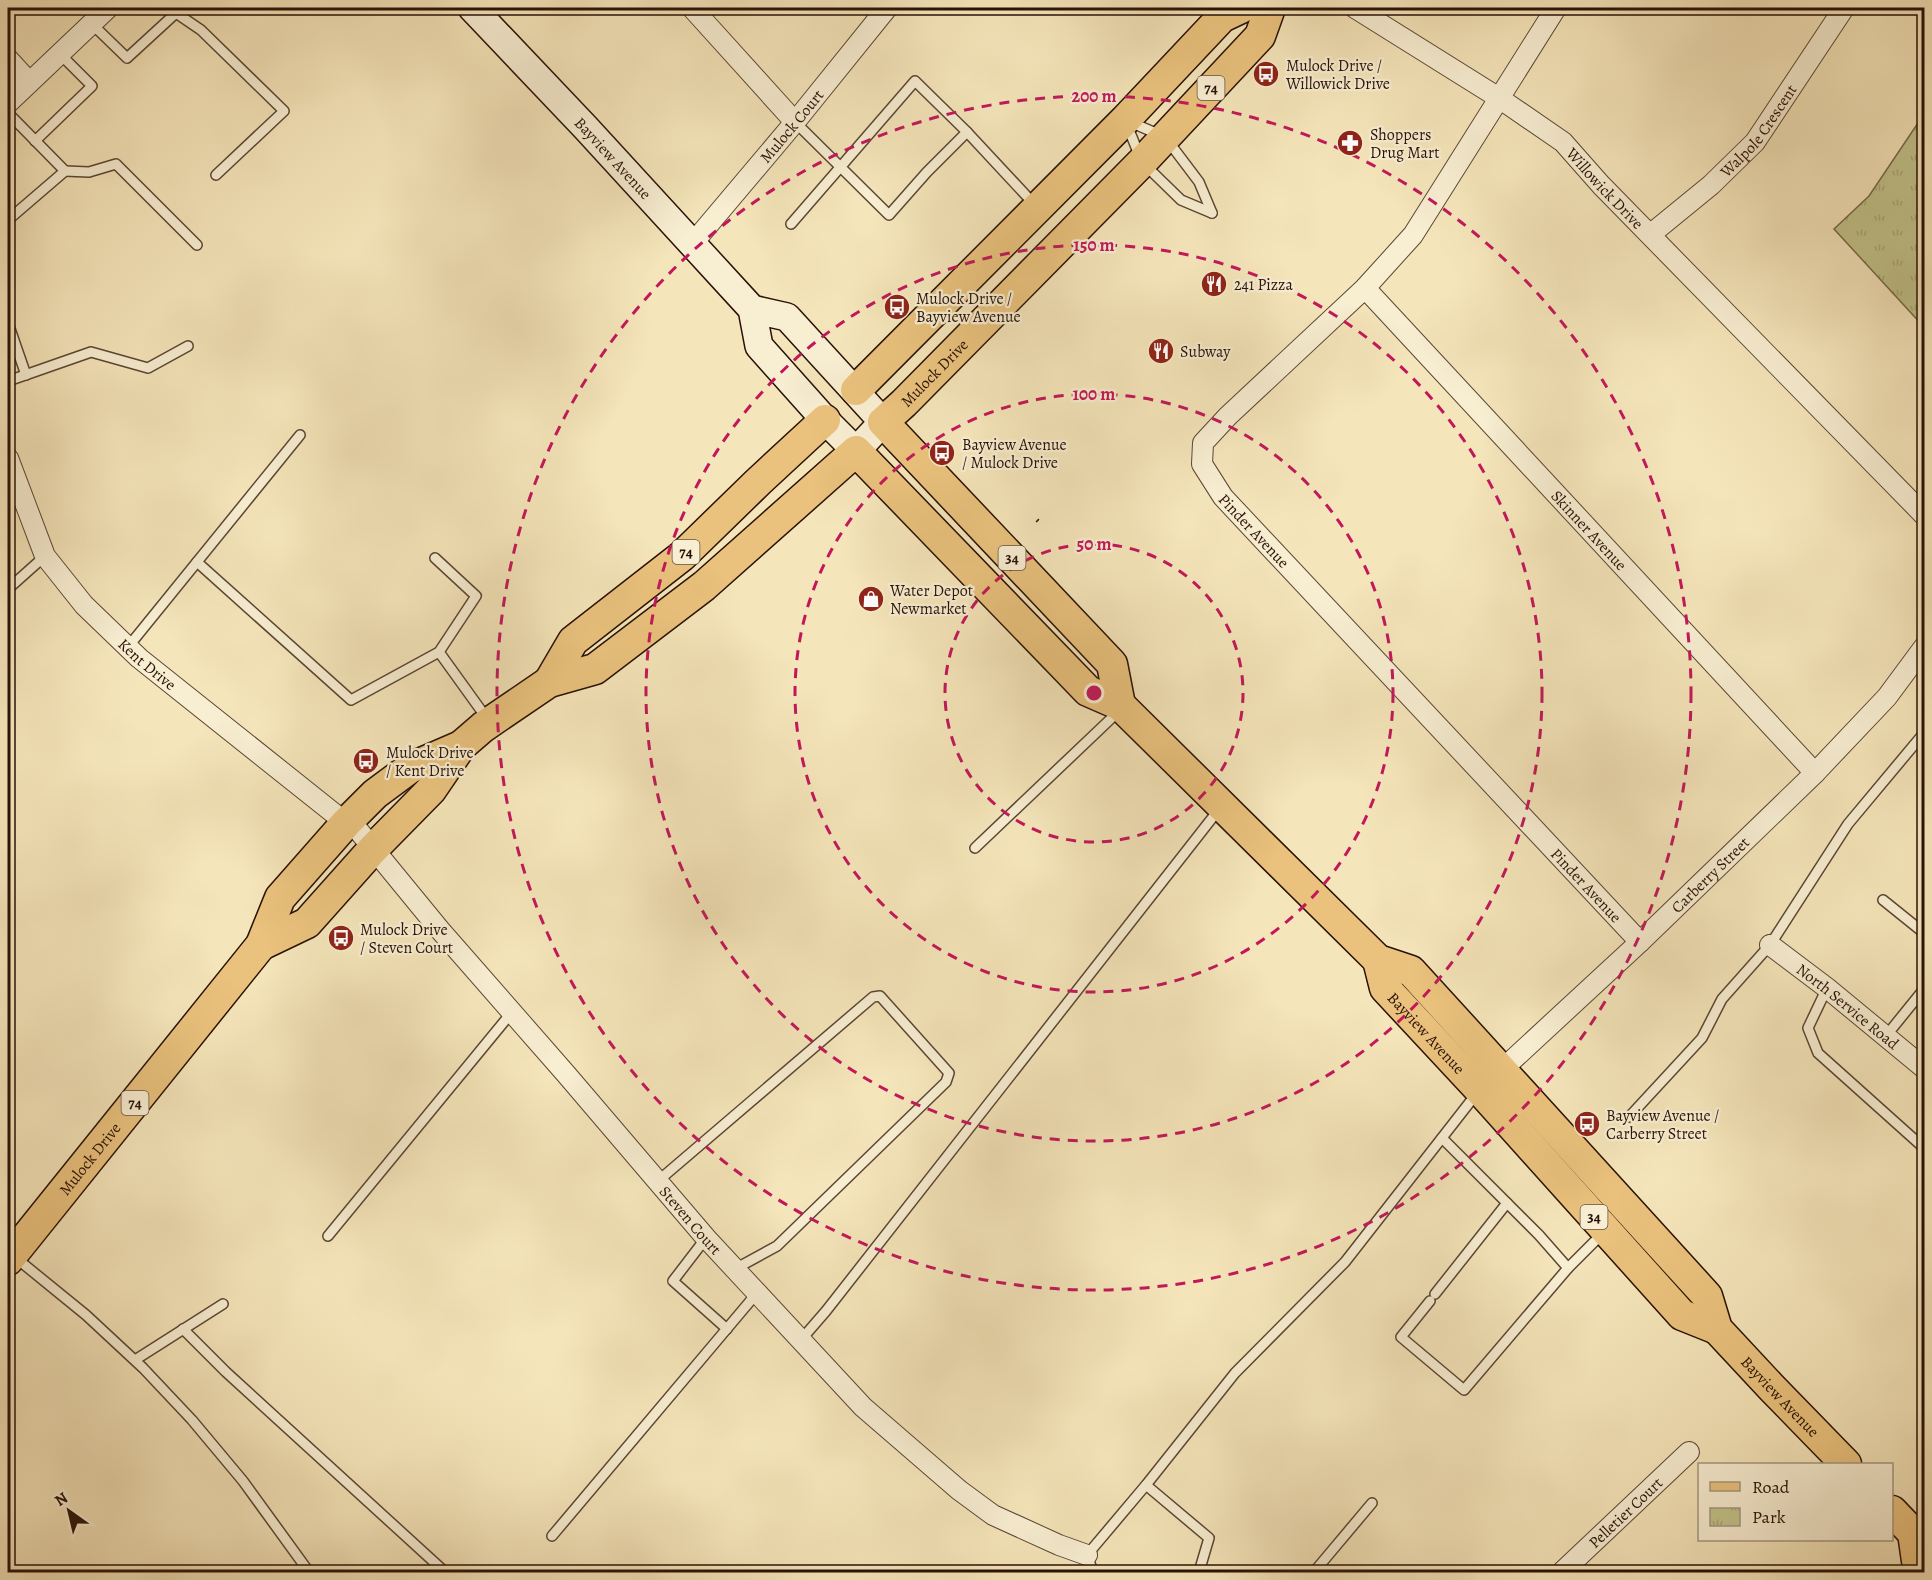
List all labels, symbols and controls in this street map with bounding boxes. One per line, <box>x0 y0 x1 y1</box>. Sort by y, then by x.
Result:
place label: Mulock Drive / Willowick Drive <box>1285 55 1390 95</box>
bus stop icon: Mulock Drive / Willowick Drive <box>1251 59 1281 89</box>
road number: 74 <box>1198 76 1224 100</box>
street label: Walpole Crescent <box>1715 80 1802 183</box>
text: 200 m <box>1071 84 1117 108</box>
street label: Mulock Court <box>755 85 829 168</box>
street label: Bayview Avenue <box>569 112 656 205</box>
place label: Shoppers Drug Mart <box>1370 124 1439 164</box>
pharmacy icon: Shoppers Drug Mart <box>1335 128 1365 158</box>
street label: Willowick Drive <box>1560 143 1648 234</box>
text: 150 m <box>1073 233 1115 257</box>
restaurant icon: 241 Pizza <box>1199 269 1229 299</box>
place label: 241 Pizza <box>1234 274 1293 296</box>
place label: Mulock Drive / Bayview Avenue <box>916 288 1021 328</box>
bus stop icon: Mulock Drive / Bayview Avenue <box>882 292 912 322</box>
street label: Mulock Drive <box>896 334 973 412</box>
restaurant icon: Subway <box>1146 336 1176 366</box>
place label: Subway <box>1180 341 1231 363</box>
text: 100 m <box>1073 382 1115 406</box>
place label: Bayview Avenue / Mulock Drive <box>962 434 1067 474</box>
bus stop icon: Bayview Avenue / Mulock Drive <box>927 438 957 468</box>
street label: Skinner Avenue <box>1546 486 1632 576</box>
street label: Pinder Avenue <box>1213 489 1294 573</box>
text: 50 m <box>1077 532 1111 556</box>
road number: 74 <box>672 540 700 564</box>
road number: 34 <box>998 546 1026 570</box>
place label: Water Depot Newmarket <box>889 580 973 620</box>
shop icon: Water Depot Newmarket <box>856 584 886 614</box>
street label: Kent Drive <box>113 634 181 696</box>
centre of rings <box>1084 683 1104 703</box>
place label: Mulock Drive / Kent Drive <box>386 742 474 782</box>
bus stop icon: Mulock Drive / Kent Drive <box>351 746 381 776</box>
street label: Carberry Street <box>1667 832 1755 918</box>
street label: Pinder Avenue <box>1545 844 1626 928</box>
place label: Mulock Drive / Steven Court <box>360 919 453 959</box>
bus stop icon: Mulock Drive / Steven Court <box>326 923 356 953</box>
street label: North Service Road <box>1792 959 1904 1055</box>
street label: Bayview Avenue <box>1382 988 1470 1079</box>
road number: 74 <box>122 1091 148 1115</box>
place label: Bayview Avenue / Carberry Street <box>1606 1105 1719 1145</box>
bus stop icon: Bayview Avenue / Carberry Street <box>1572 1109 1602 1139</box>
street label: Mulock Drive <box>54 1118 126 1200</box>
street label: Steven Court <box>654 1181 726 1260</box>
road number: 34 <box>1580 1205 1608 1229</box>
street label: Bayview Avenue <box>1736 1351 1824 1442</box>
legend <box>1698 1463 1893 1541</box>
street label: Pelletier Court <box>1584 1473 1668 1553</box>
text: Road <box>1752 1475 1790 1499</box>
north arrow <box>39 1481 99 1541</box>
text: N <box>50 1487 72 1512</box>
text: Park <box>1752 1505 1786 1529</box>

